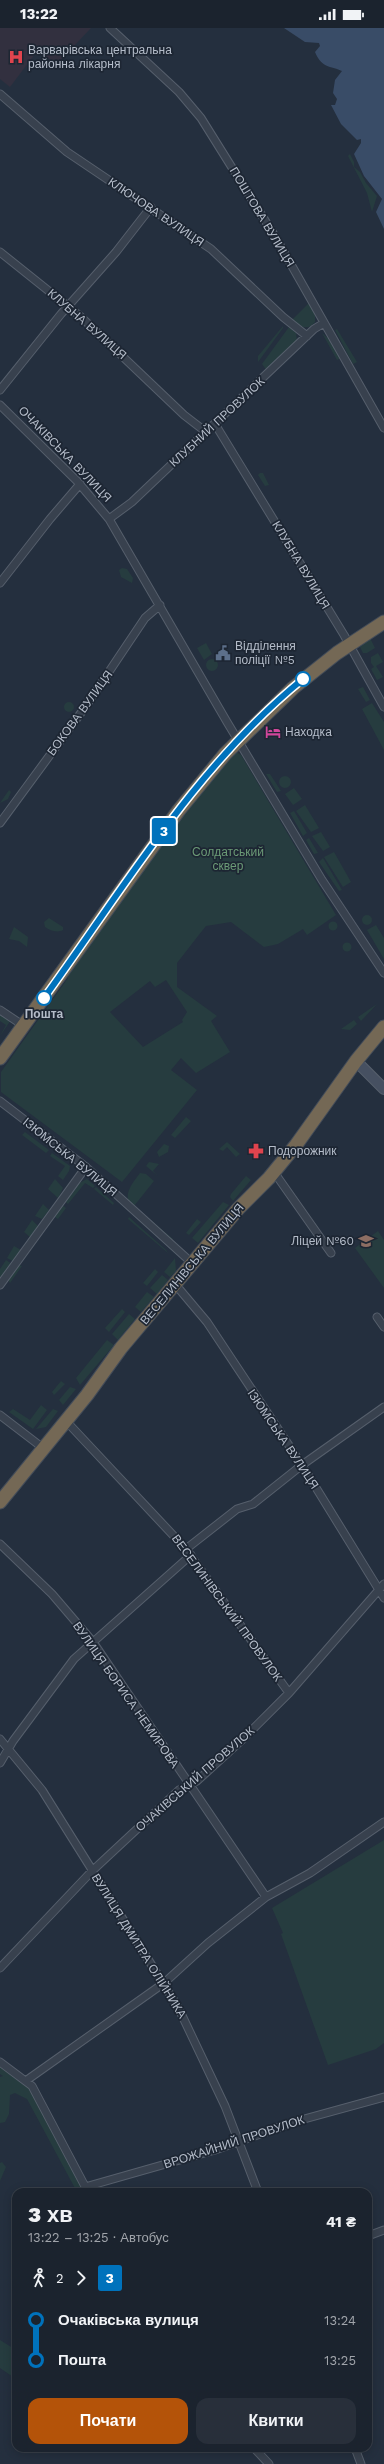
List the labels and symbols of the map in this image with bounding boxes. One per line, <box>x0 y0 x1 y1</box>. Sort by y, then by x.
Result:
place label: Варварівська центральна районна лікарня <box>28 43 172 71</box>
hospital icon: Варварівська центральна районна лікарня <box>7 48 25 66</box>
street label: ПОШТОВА ВУЛИЦЯ <box>227 165 297 269</box>
street label: КЛЮЧОВА ВУЛИЦЯ <box>105 175 207 249</box>
street label: КЛУБНА ВУЛИЦЯ <box>45 286 129 362</box>
street label: КЛУБНИЙ ПРОВУЛОК <box>166 373 268 470</box>
street label: ОЧАКІВСЬКА ВУЛИЦЯ <box>16 403 114 505</box>
street label: КЛУБНА ВУЛИЦЯ <box>269 519 333 611</box>
place label: Відділення поліції №5 <box>235 639 296 667</box>
public building icon: Відділення поліції №5 <box>214 644 232 662</box>
street label: БОКОВА ВУЛИЦЯ <box>44 668 116 758</box>
unlabelled marker <box>295 671 311 687</box>
hotel icon: Находка <box>264 723 282 741</box>
place label: Находка <box>285 725 332 739</box>
line badge: 3 <box>151 818 177 844</box>
park label: Солдатський сквер <box>192 845 264 873</box>
marker: Пошта <box>36 990 52 1006</box>
place label: Пошта <box>25 1007 64 1021</box>
street label: ІЗЮМСЬКА ВУЛИЦЯ <box>20 1115 120 1199</box>
pharmacy icon: Подорожник <box>247 1142 265 1160</box>
place label: Подорожник <box>268 1144 337 1158</box>
street label: ВЕСЕЛИНІВСЬКА ВУЛИЦЯ <box>137 1201 247 1327</box>
school or university icon: Ліцей №60 <box>357 1232 375 1250</box>
place label: Ліцей №60 <box>291 1234 354 1248</box>
street label: ІЗЮМСЬКА ВУЛИЦЯ <box>244 1387 322 1491</box>
street label: ВЕСЕЛИНІВСЬКИЙ ПРОВУЛОК <box>169 1531 286 1684</box>
street label: ВУЛИЦЯ БОРИСА НЕМИРОВА <box>70 1619 182 1771</box>
street label: ОЧАКІВСЬКИЙ ПРОВУЛОК <box>132 1723 257 1834</box>
street label: ВУЛИЦЯ ДМИТРА ОЛІЙНИКА <box>89 1871 190 2021</box>
street label: ВРОЖАЙНИЙ ПРОВУЛОК <box>161 2112 306 2171</box>

